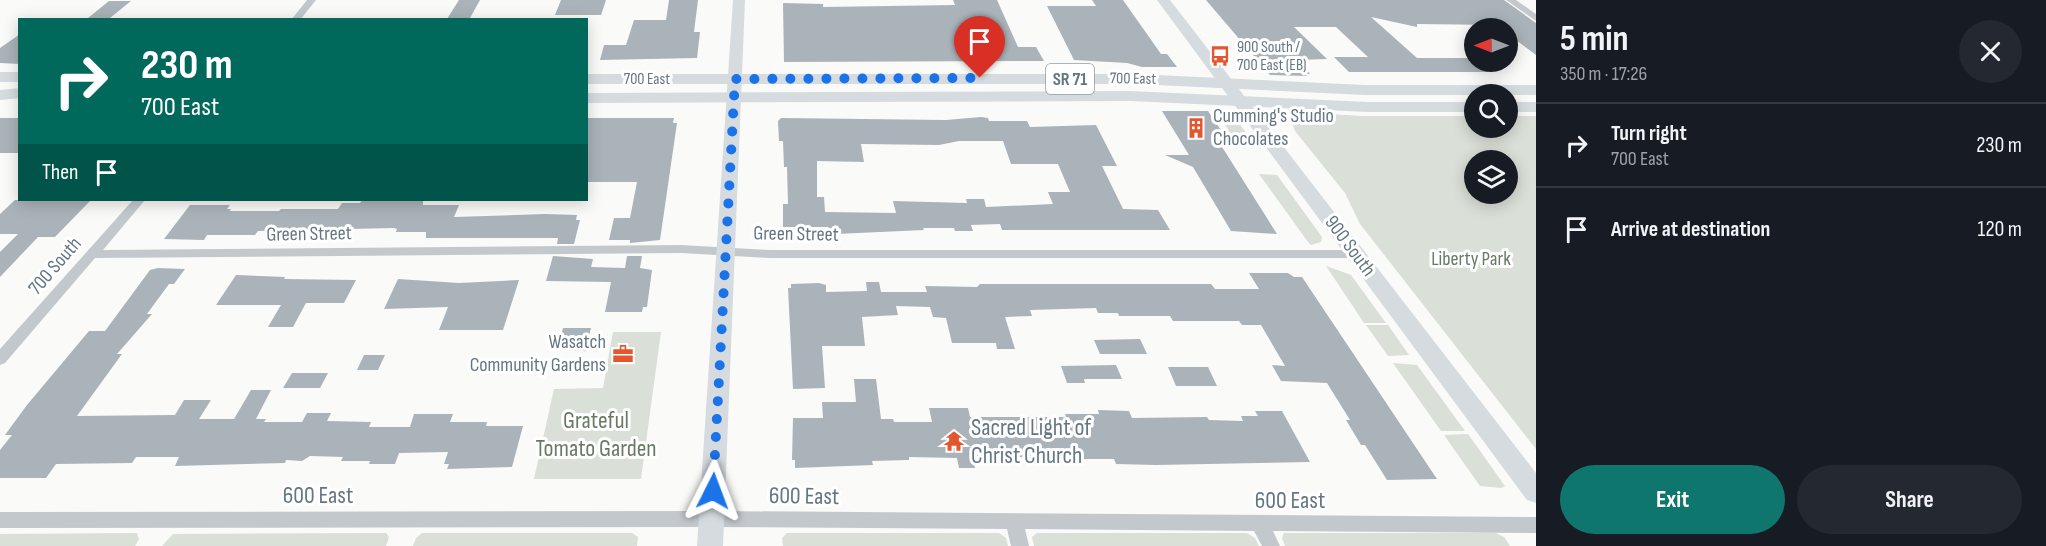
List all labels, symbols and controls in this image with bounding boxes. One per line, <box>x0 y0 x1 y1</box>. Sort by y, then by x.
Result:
pin <box>954 16 1005 78</box>
north arrow <box>1464 18 1518 72</box>
map controls <box>1464 18 1518 204</box>
text: 5 min <box>1560 18 1629 61</box>
button: close <box>1959 20 2022 83</box>
icon: arrive <box>963 25 996 58</box>
place label: 900 South / 700 East (EB) <box>1237 38 1307 75</box>
text: 230 m <box>141 40 233 91</box>
icon: right <box>42 42 120 120</box>
bus stop icon: 900 South / 700 East (EB) <box>1208 44 1232 68</box>
text: 350 m · 17:26 <box>1560 62 1647 86</box>
road number: SR 71 <box>1046 64 1094 94</box>
street label: 700 East <box>1110 69 1156 89</box>
street label: 700 East <box>624 70 670 89</box>
button: search <box>1464 84 1518 138</box>
text: 700 East <box>141 91 219 123</box>
place label: Cumming's Studio Chocolates <box>1213 104 1334 151</box>
building icon: Cumming's Studio Chocolates <box>1184 116 1208 140</box>
text: Turn right <box>1611 120 1687 147</box>
icon: right <box>1560 129 1593 162</box>
text: 230 m <box>1976 132 2022 159</box>
text: 700 East <box>1611 147 1669 171</box>
button: layers <box>1464 150 1518 204</box>
icon: arrive <box>90 156 123 189</box>
text: Then <box>42 159 78 186</box>
street label: 900 South <box>1319 211 1381 281</box>
icon: arrive <box>1560 213 1593 246</box>
text: Arrive at destination <box>1611 216 1770 243</box>
text: 120 m <box>1978 216 2022 243</box>
street label: Green Street <box>266 221 352 247</box>
street label: Green Street <box>753 221 839 247</box>
street label: 700 South <box>23 232 87 300</box>
park label: Liberty Park <box>1431 247 1511 271</box>
place label: Wasatch Community Gardens <box>470 330 606 377</box>
office icon: Wasatch Community Gardens <box>611 342 635 366</box>
park label: Grateful Tomato Garden <box>535 406 657 463</box>
place label: Sacred Light of Christ Church <box>971 413 1092 470</box>
temple icon: Sacred Light of Christ Church <box>942 429 966 453</box>
position arrow <box>681 459 745 523</box>
button: Exit <box>1560 465 1785 534</box>
button: Share <box>1797 465 2022 534</box>
street label: 600 East <box>283 481 353 510</box>
street label: 600 East <box>769 481 839 511</box>
street label: 600 East <box>1255 486 1325 515</box>

